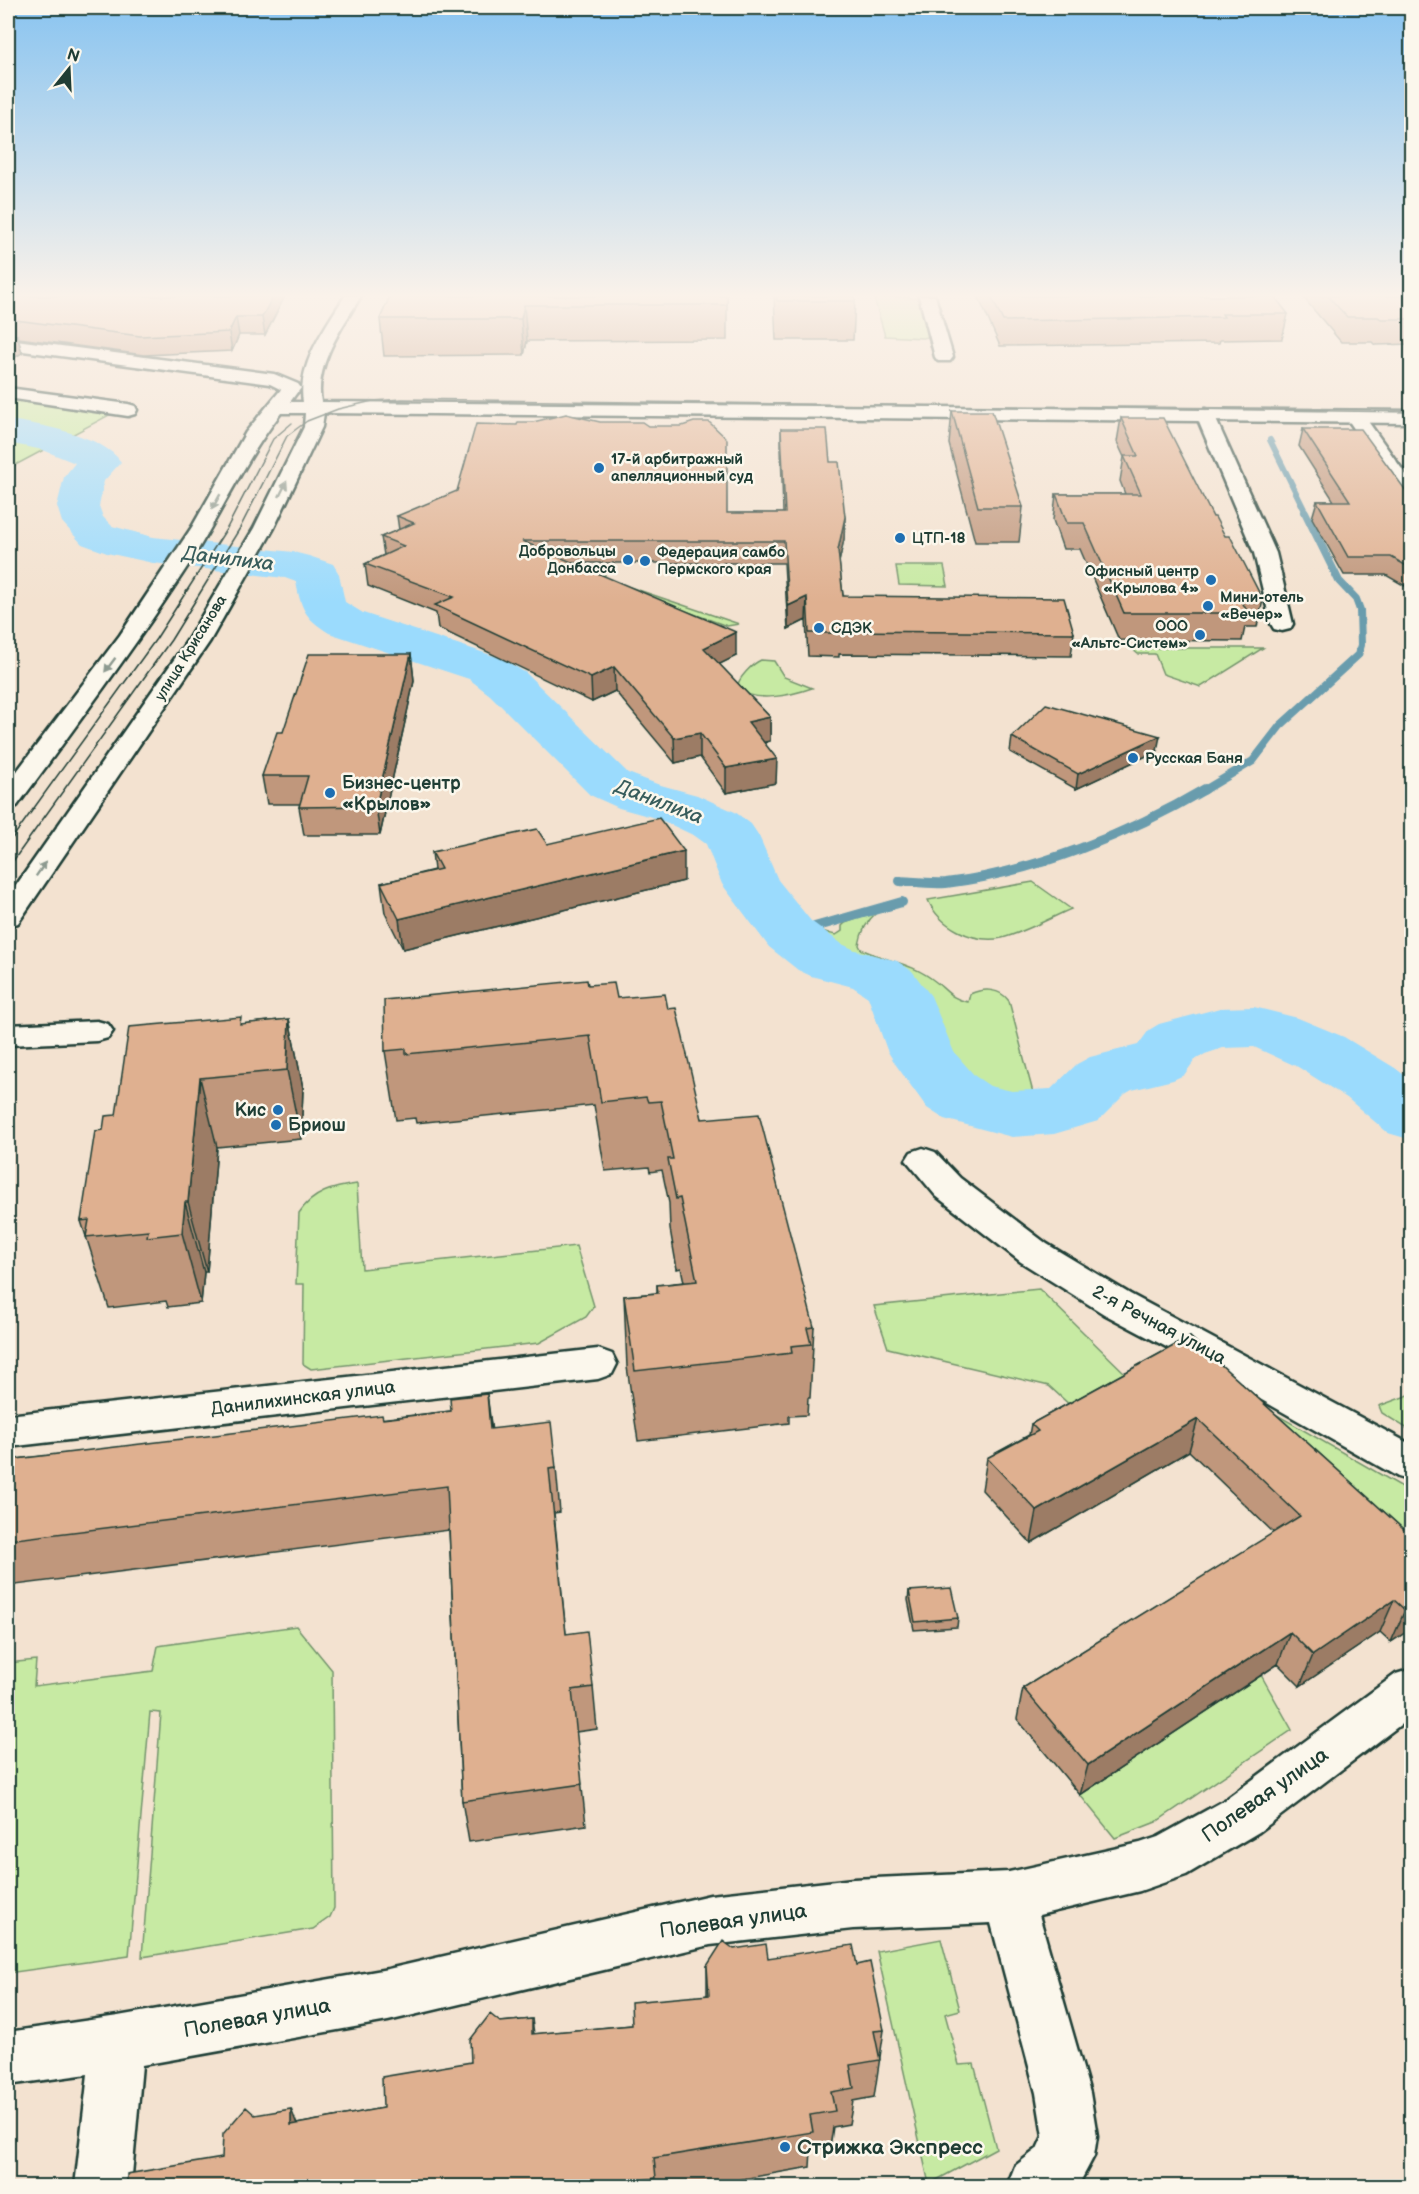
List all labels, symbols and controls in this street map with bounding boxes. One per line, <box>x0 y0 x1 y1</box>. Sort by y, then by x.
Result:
north arrow <box>39 39 99 99</box>
text: N <box>65 45 82 67</box>
place label: 17-й арбитражный апелляционный суд <box>611 450 753 486</box>
marker: 17-й арбитражный апелляционный суд <box>592 461 606 475</box>
one-way arrow <box>279 480 288 497</box>
one-way arrow <box>211 493 221 510</box>
place label: ЦТП-18 <box>912 529 966 548</box>
marker: ЦТП-18 <box>893 531 907 545</box>
water label: Данилиха <box>179 541 275 577</box>
place label: Добровольцы Донбасса <box>519 542 616 578</box>
place label: Федерация самбо Пермского края <box>657 543 785 579</box>
marker: Добровольцы Донбасса <box>621 553 635 567</box>
marker: Федерация самбо Пермского края <box>638 554 652 568</box>
place label: Офисный центр «Крылова 4» <box>1085 562 1199 598</box>
marker: Офисный центр «Крылова 4» <box>1204 573 1218 587</box>
place label: Мини-отель «Вечер» <box>1220 588 1304 624</box>
street label: улица Крисанова <box>151 591 231 704</box>
marker: Мини-отель «Вечер» <box>1201 599 1215 613</box>
place label: ООО «Альтс-Систем» <box>1071 617 1188 653</box>
place label: СДЭК <box>831 619 873 638</box>
marker: СДЭК <box>812 621 826 635</box>
marker: ООО «Альтс-Систем» <box>1193 628 1207 642</box>
one-way arrow <box>104 657 116 672</box>
place label: Русская Баня <box>1145 749 1243 768</box>
marker: Русская Баня <box>1126 751 1140 765</box>
place label: Бизнес-центр «Крылов» <box>342 773 461 815</box>
water label: Данилиха <box>610 774 706 830</box>
marker: Бизнес-центр «Крылов» <box>323 786 337 800</box>
one-way arrow <box>35 861 46 877</box>
place label: Кис <box>235 1100 266 1121</box>
marker: Кис <box>271 1103 285 1117</box>
place label: Бриош <box>288 1115 346 1136</box>
marker: Бриош <box>269 1118 283 1132</box>
street label: 2-я Речная улица <box>1089 1281 1230 1369</box>
street label: Данилихинская улица <box>210 1376 397 1420</box>
street label: Полевая улица <box>1197 1742 1334 1848</box>
street label: Полевая улица <box>658 1898 809 1944</box>
street label: Полевая улица <box>181 1993 333 2043</box>
place label: Стрижка Экспресс <box>797 2135 983 2160</box>
marker: Стрижка Экспресс <box>778 2140 792 2154</box>

